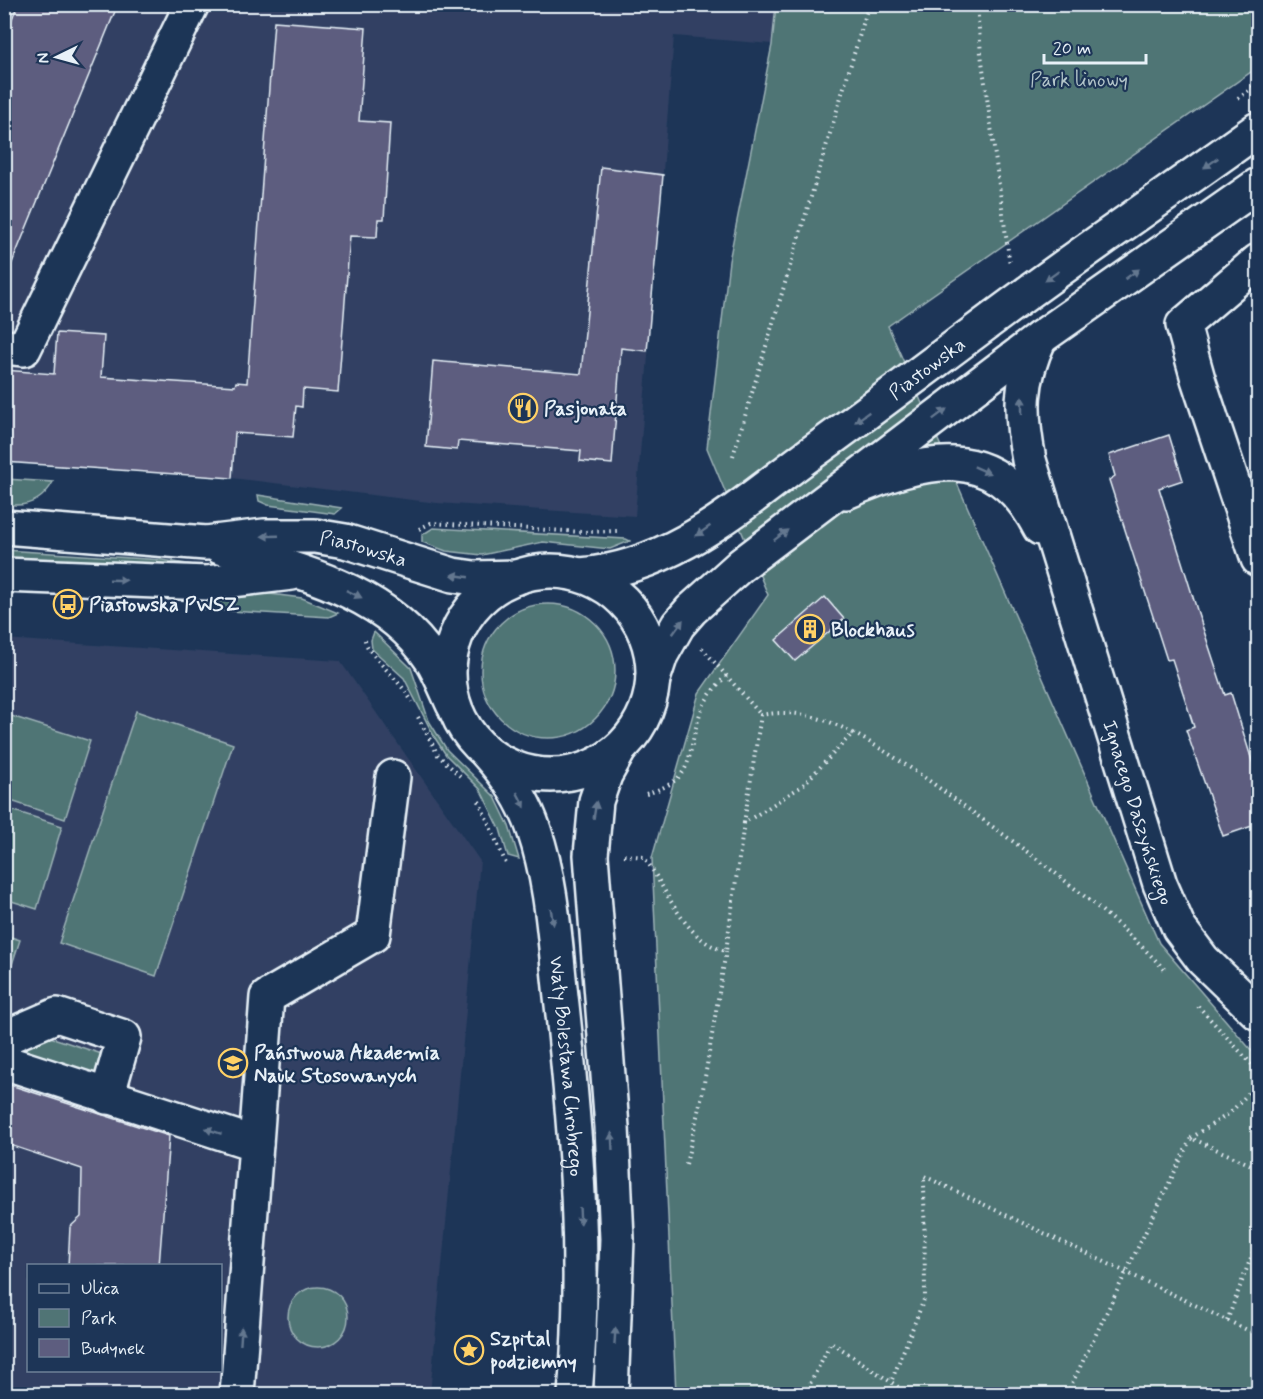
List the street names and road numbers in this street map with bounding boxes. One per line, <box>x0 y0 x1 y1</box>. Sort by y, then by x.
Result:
street label: Piastowska <box>884 331 972 407</box>
street label: Piastowska <box>317 525 410 575</box>
street label: Ignacego Daszyńskiego <box>1095 717 1179 909</box>
street label: Wały Bolesława Chrobrego <box>542 955 589 1177</box>

